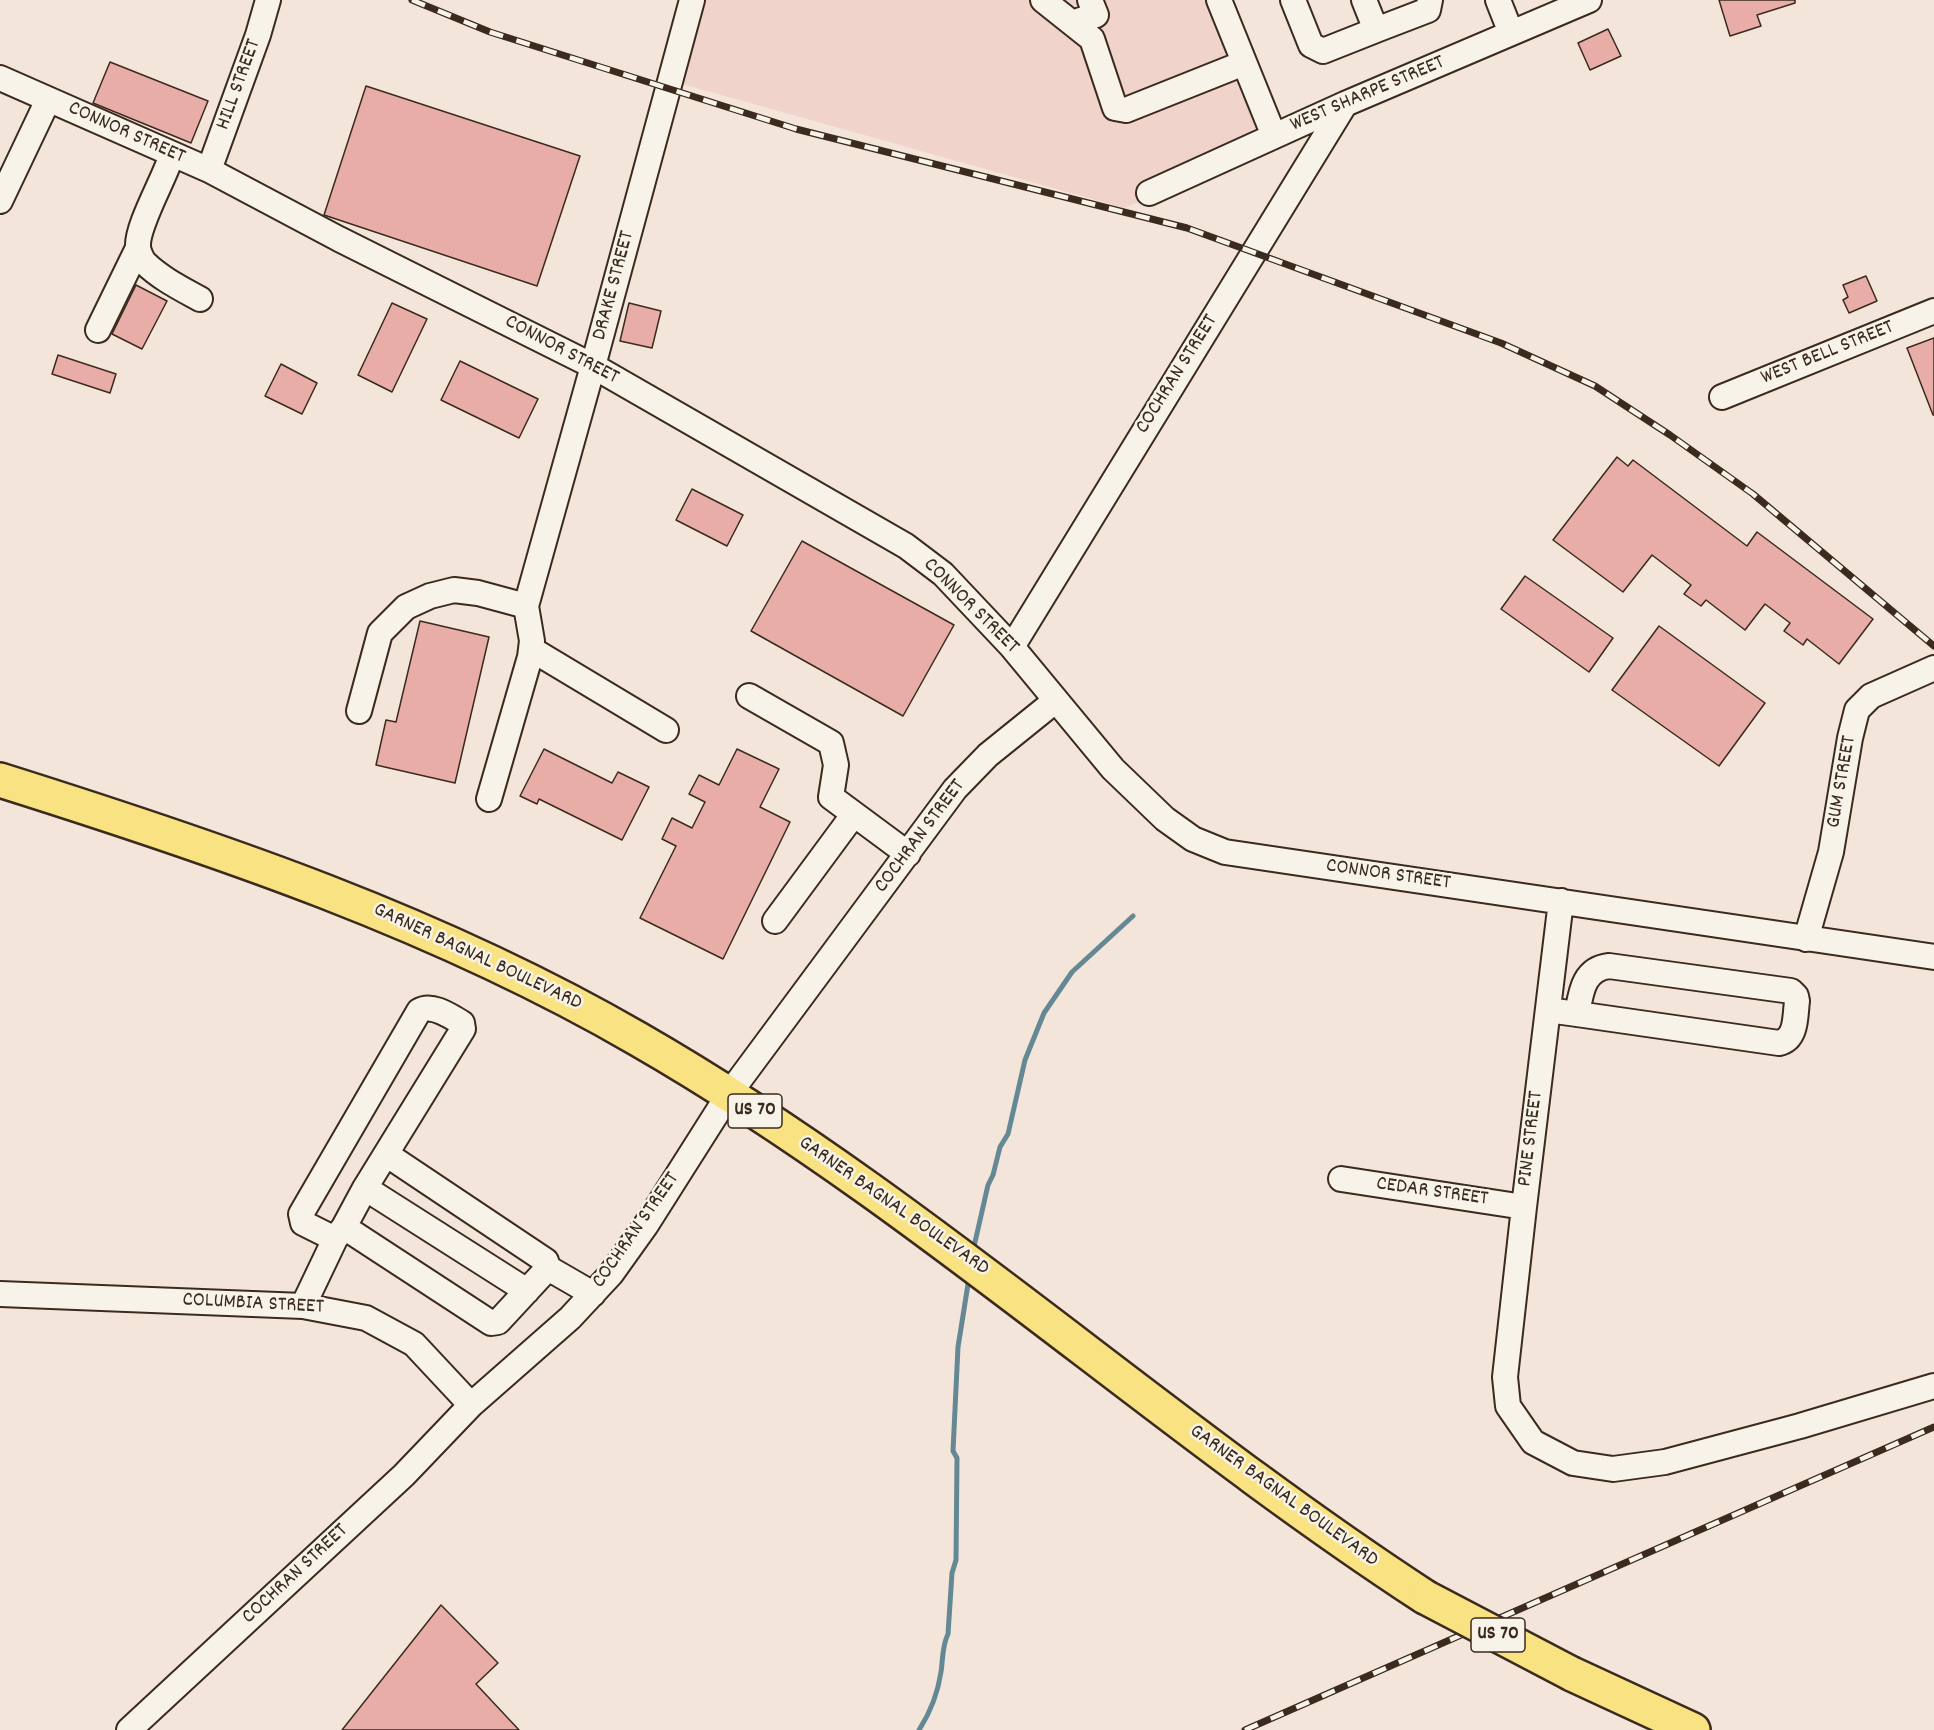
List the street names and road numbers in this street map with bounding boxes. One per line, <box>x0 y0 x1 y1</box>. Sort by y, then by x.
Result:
street label: HILL STREET <box>212 36 268 134</box>
street label: WEST SHARPE STREET <box>1287 51 1449 139</box>
street label: CONNOR STREET <box>63 97 189 171</box>
street label: DRAKE STREET <box>588 229 642 343</box>
street label: CONNOR STREET <box>500 310 622 392</box>
street label: COCHRAN STREET <box>1131 311 1225 439</box>
street label: WEST BELL STREET <box>1758 316 1898 392</box>
street label: CONNOR STREET <box>917 554 1023 660</box>
street label: GUM STREET <box>1822 734 1864 830</box>
street label: COCHRAN STREET <box>870 775 972 899</box>
street label: CONNOR STREET <box>1324 855 1452 897</box>
street label: GARNER BAGNAL BOULEVARD <box>369 899 585 1017</box>
street label: PINE STREET <box>1514 1090 1550 1188</box>
road number: US 70 <box>728 1094 782 1128</box>
street label: GARNER BAGNAL BOULEVARD <box>793 1131 993 1283</box>
street label: COCHRAN STREET <box>588 1168 686 1294</box>
street label: CEDAR STREET <box>1374 1173 1490 1213</box>
street label: COLUMBIA STREET <box>182 1289 324 1321</box>
street label: GARNER BAGNAL BOULEVARD <box>1184 1420 1382 1574</box>
street label: COCHRAN STREET <box>238 1519 354 1631</box>
road number: US 70 <box>1471 1618 1525 1652</box>

